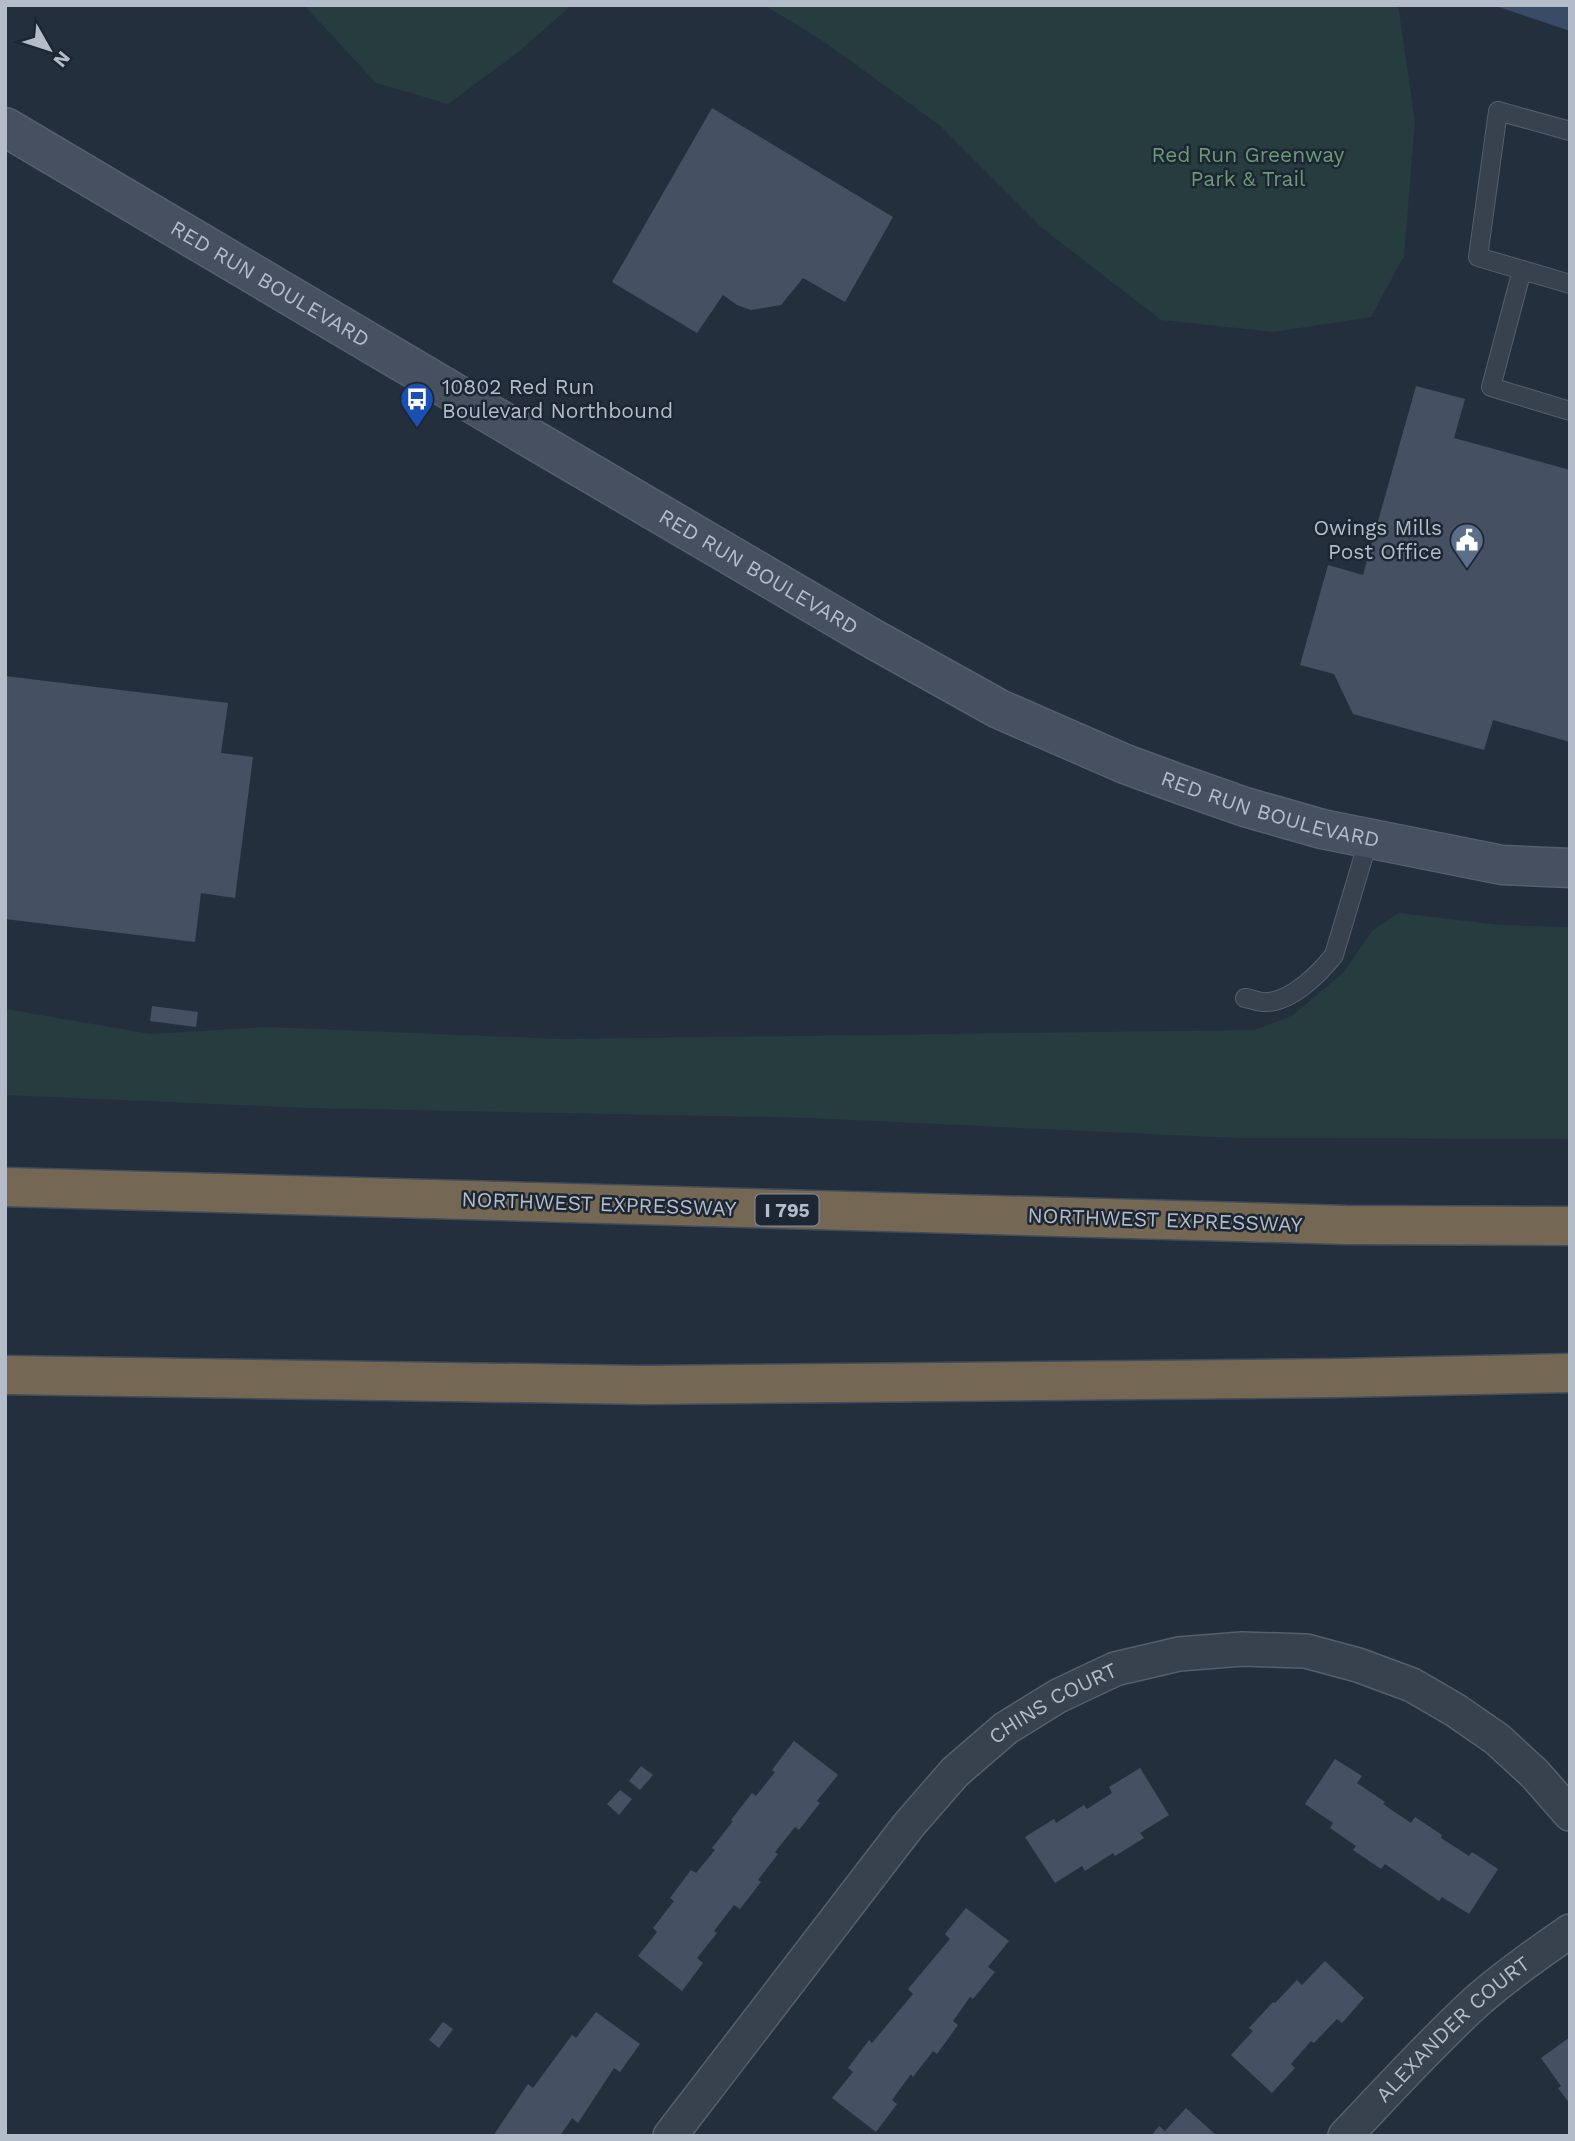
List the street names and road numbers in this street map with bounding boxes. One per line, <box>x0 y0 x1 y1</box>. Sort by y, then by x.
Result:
street label: RED RUN BOULEVARD <box>166 215 374 352</box>
street label: RED RUN BOULEVARD <box>655 503 863 639</box>
street label: RED RUN BOULEVARD <box>1158 765 1382 852</box>
street label: NORTHWEST EXPRESSWAY <box>461 1186 737 1221</box>
road number: I 795 <box>756 1194 818 1226</box>
street label: NORTHWEST EXPRESSWAY <box>1027 1202 1303 1237</box>
street label: CHINS COURT <box>984 1657 1121 1749</box>
street label: ALEXANDER COURT <box>1370 1950 1535 2107</box>

